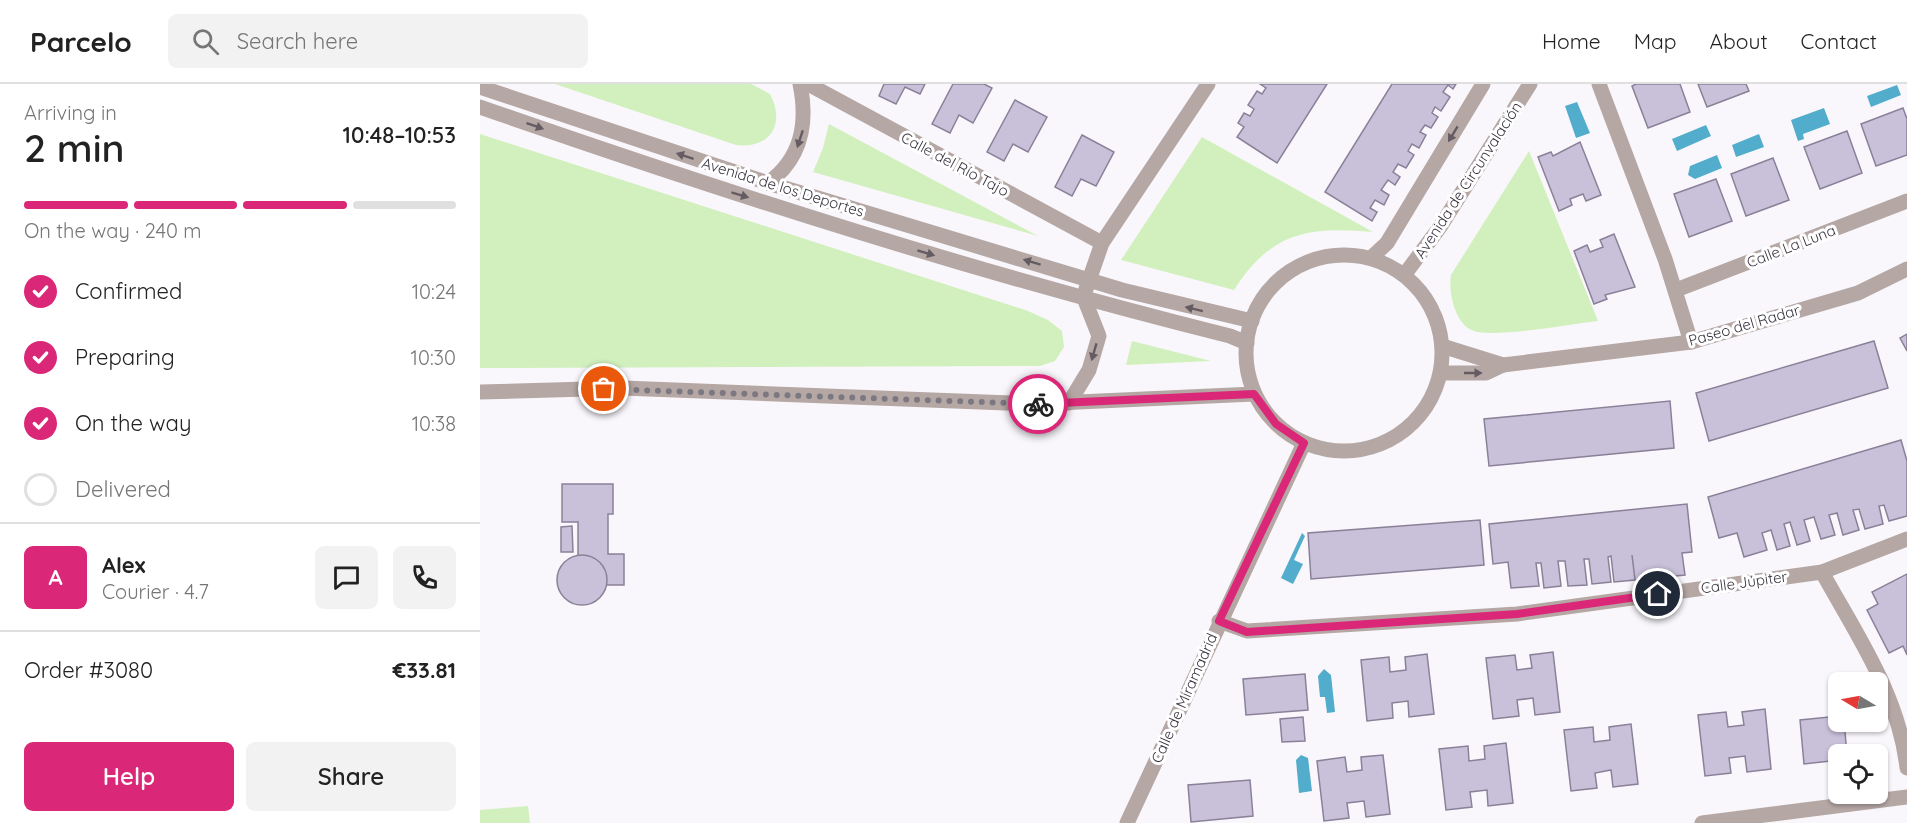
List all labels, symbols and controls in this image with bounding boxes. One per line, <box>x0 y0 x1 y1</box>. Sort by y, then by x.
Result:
search box <box>168 14 588 68</box>
text: Parcelo <box>30 24 132 59</box>
icon: search <box>189 25 222 58</box>
text: Search here <box>237 27 358 55</box>
text: Home <box>1542 28 1601 54</box>
text: Map <box>1634 28 1677 54</box>
text: About <box>1710 28 1768 54</box>
text: Contact <box>1801 28 1877 54</box>
street label: Avenida de Circunvalación <box>1410 98 1526 262</box>
text: Arriving in <box>24 100 117 125</box>
text: 10:48–10:53 <box>343 121 456 149</box>
one-way arrow <box>526 122 544 132</box>
text: 2 min <box>24 123 125 172</box>
one-way arrow <box>1447 126 1458 142</box>
street label: Calle del Río Tajo <box>898 128 1012 200</box>
one-way arrow <box>795 130 804 148</box>
one-way arrow <box>676 150 694 160</box>
street label: Avenida de los Deportes <box>700 153 866 221</box>
one-way arrow <box>731 191 749 200</box>
text: On the way · 240 m <box>24 218 202 243</box>
street label: Calle La Luna <box>1744 220 1838 272</box>
one-way arrow <box>917 249 935 258</box>
one-way arrow <box>1023 257 1041 266</box>
icon: check <box>24 275 57 308</box>
text: Confirmed <box>75 277 182 305</box>
text: 10:24 <box>412 279 456 304</box>
street label: Paseo del Radar <box>1686 300 1802 350</box>
one-way arrow <box>1185 303 1204 313</box>
icon: check <box>24 341 57 374</box>
text: Preparing <box>75 343 175 371</box>
one-way arrow <box>1089 343 1098 361</box>
text: 10:30 <box>411 345 456 370</box>
pin <box>578 363 629 414</box>
one-way arrow <box>1463 368 1482 378</box>
icon: bag <box>587 372 620 405</box>
courier <box>1008 374 1068 434</box>
icon: bike <box>1022 388 1055 421</box>
icon: check <box>24 407 57 440</box>
text: On the way <box>75 409 191 437</box>
text: 10:38 <box>412 411 456 436</box>
text: Delivered <box>75 475 171 503</box>
button: chat <box>315 546 378 609</box>
button: phone <box>393 546 456 609</box>
text: Alex <box>102 551 145 579</box>
text: A <box>48 563 63 591</box>
street label: Calle Júpiter <box>1700 567 1789 597</box>
pin <box>1632 568 1683 619</box>
icon: home <box>1641 577 1674 610</box>
text: Courier · 4.7 <box>102 579 209 604</box>
street label: Calle de Miramadrid <box>1147 630 1221 766</box>
text: Order #3080 <box>24 656 153 684</box>
text: €33.81 <box>392 656 456 684</box>
north arrow <box>1828 672 1888 732</box>
map controls <box>1828 672 1888 804</box>
button: Help <box>24 742 234 811</box>
button: Share <box>246 742 456 811</box>
button: locate <box>1828 744 1888 804</box>

